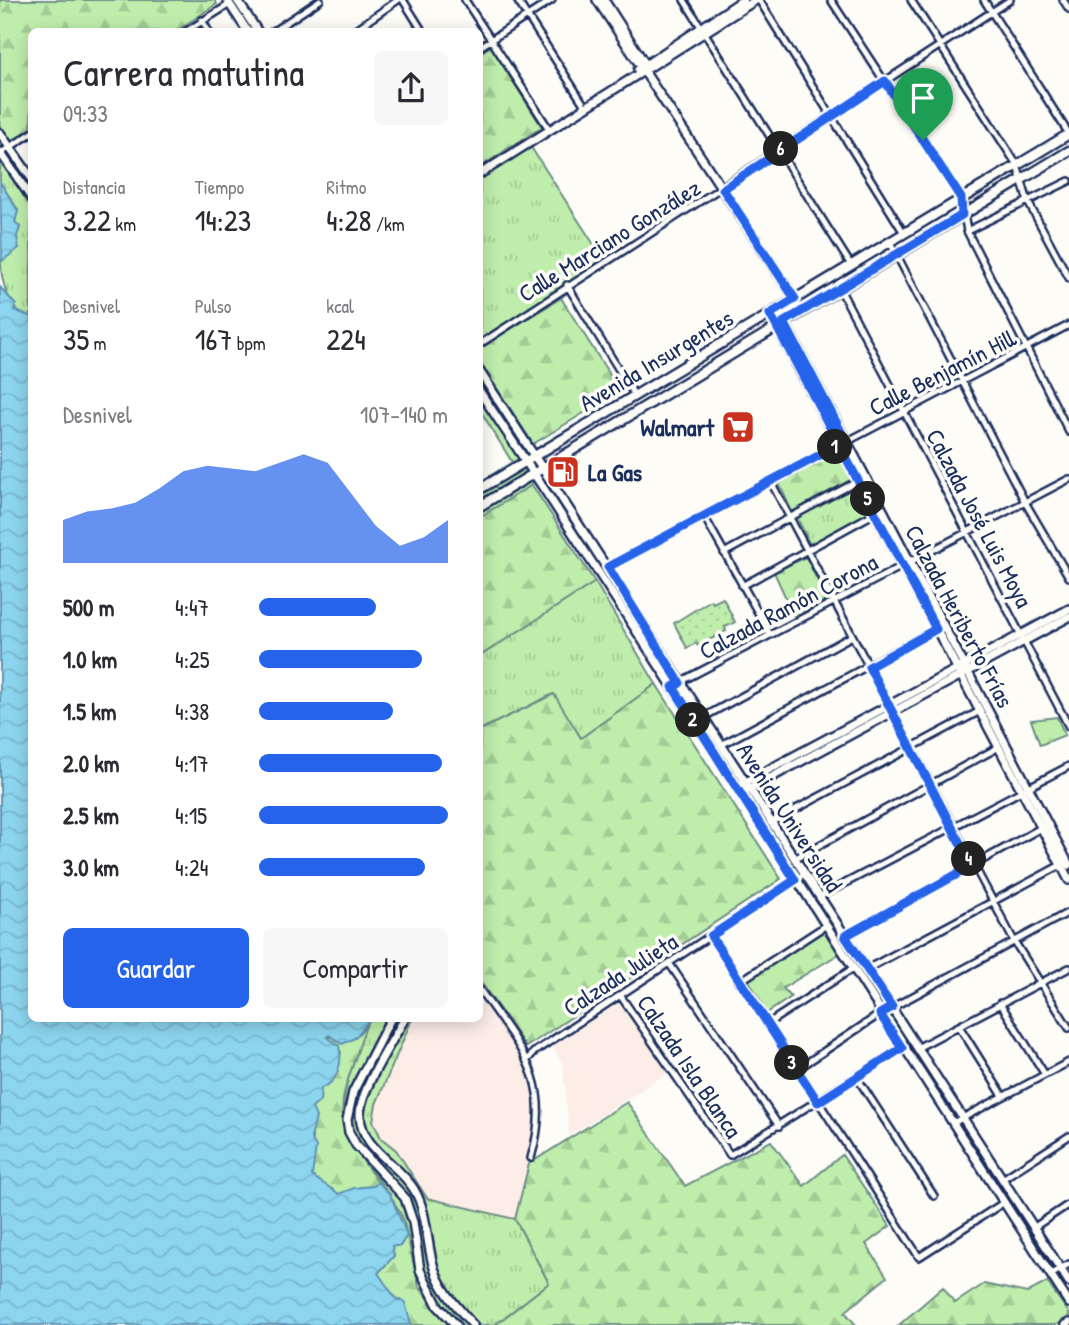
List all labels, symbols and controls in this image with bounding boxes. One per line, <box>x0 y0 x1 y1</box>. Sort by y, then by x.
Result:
text: Carrera matutina <box>63 46 304 98</box>
button: share <box>374 51 448 125</box>
pin <box>893 68 953 140</box>
icon: arrive <box>904 79 942 117</box>
text: 09:33 <box>63 98 108 129</box>
pin: 6 <box>764 132 798 166</box>
text: 6 <box>777 135 784 161</box>
street label: Calle Marciano González <box>512 171 706 309</box>
text: Distancia <box>63 174 125 200</box>
text: Tiempo <box>195 174 244 200</box>
text: Ritmo <box>326 174 366 200</box>
text: 3.22 <box>63 200 111 240</box>
text: 14:23 <box>195 200 251 240</box>
text: 4:28 <box>326 200 372 240</box>
text: km <box>111 211 136 237</box>
text: /km <box>372 211 405 237</box>
text: Desnivel <box>63 293 120 319</box>
text: Pulso <box>195 293 231 319</box>
text: kcal <box>326 293 354 319</box>
street label: Avenida Insurgentes <box>573 301 739 419</box>
text: 35 <box>63 319 89 359</box>
text: 167 <box>195 319 232 359</box>
text: 224 <box>326 319 366 359</box>
street label: Calle Benjamín Hill <box>863 321 1021 423</box>
text: m <box>89 330 106 356</box>
text: bpm <box>232 330 266 356</box>
text: Desnivel <box>63 399 132 430</box>
text: 107–140 m <box>360 399 448 430</box>
supermarket icon: Walmart <box>719 408 757 446</box>
place label: Walmart <box>640 411 715 443</box>
street label: Calzada José Luis Moya <box>919 423 1041 613</box>
pin: 1 <box>818 430 852 464</box>
text: 1 <box>831 433 838 459</box>
fuel station icon: La Gas <box>544 453 582 491</box>
place label: La Gas <box>588 456 642 488</box>
pin: 5 <box>850 482 886 516</box>
text: 5 <box>863 485 872 511</box>
street label: Calzada Heriberto Frías <box>898 519 1022 713</box>
street label: Calzada Ramón Corona <box>693 545 883 667</box>
text: 500 m <box>63 592 114 623</box>
text: 4:47 <box>175 592 209 623</box>
text: 1.0 km <box>63 644 117 675</box>
text: 4:25 <box>175 644 209 675</box>
text: 1.5 km <box>63 696 116 727</box>
text: 4:38 <box>175 696 209 727</box>
pin: 2 <box>676 702 710 738</box>
text: 2 <box>688 706 697 732</box>
street label: Avenida Universidad <box>730 736 850 898</box>
text: 2.0 km <box>63 748 119 779</box>
text: 4:17 <box>175 748 209 779</box>
text: 2.5 km <box>63 800 119 831</box>
text: 4:15 <box>175 800 207 831</box>
pin: 4 <box>951 842 986 876</box>
text: 4 <box>965 845 972 871</box>
text: 3.0 km <box>63 852 119 883</box>
text: 4:24 <box>175 852 208 883</box>
street label: Calzada Julieta <box>557 925 683 1023</box>
button: Guardar <box>63 928 249 1008</box>
button: Compartir <box>263 928 448 1008</box>
street label: Calzada Isla Blanca <box>630 988 750 1144</box>
pin: 3 <box>774 1046 810 1080</box>
text: 3 <box>787 1049 796 1075</box>

